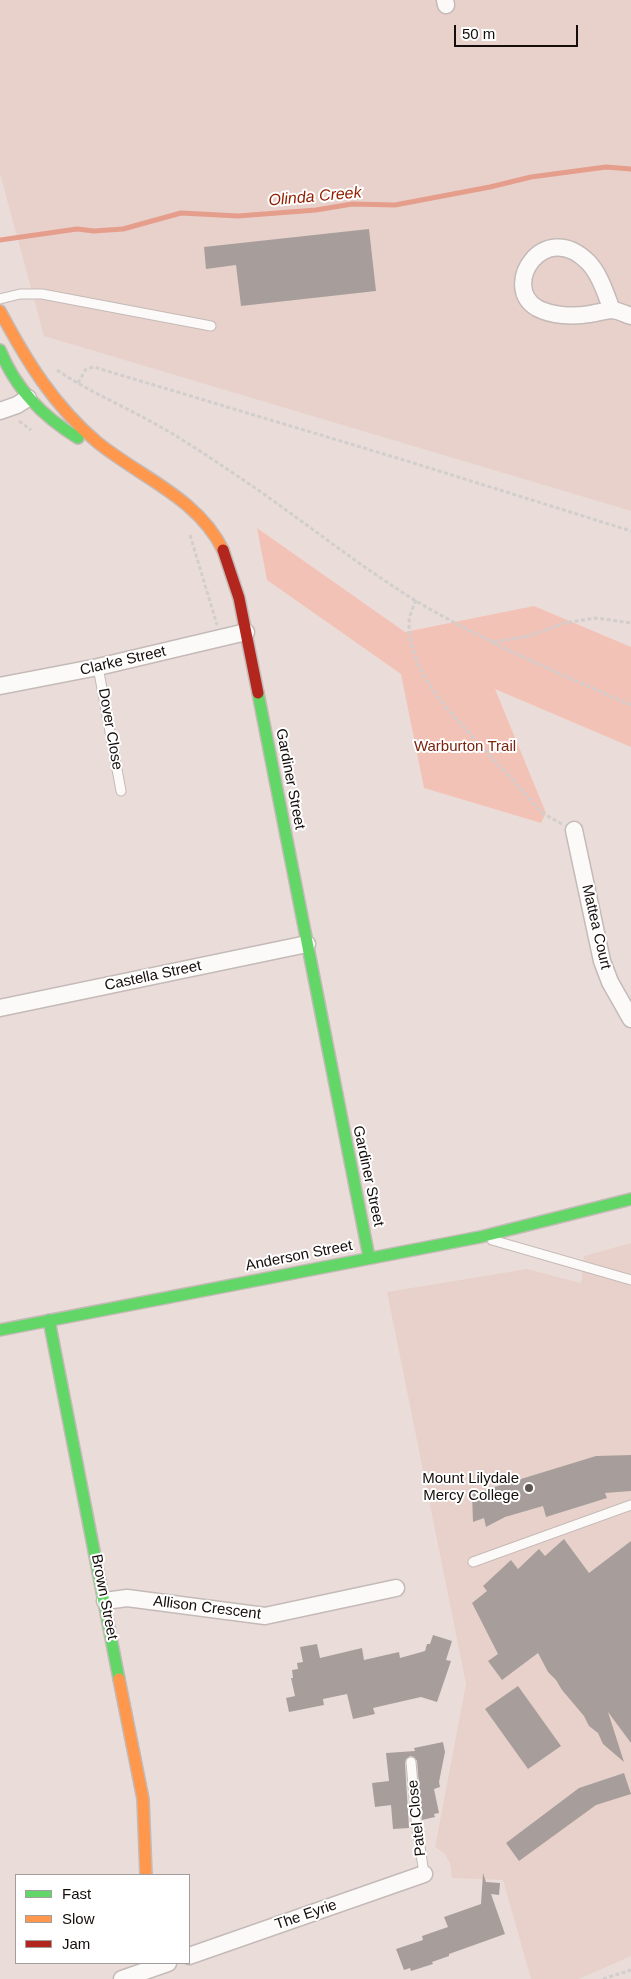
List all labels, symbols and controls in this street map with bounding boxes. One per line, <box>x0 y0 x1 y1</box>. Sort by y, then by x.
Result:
scale bar <box>456 15 580 47</box>
text: 50 m <box>462 25 495 42</box>
water label: Olinda Creek <box>268 183 362 211</box>
street label: Clarke Street <box>78 642 168 680</box>
street label: Dover Close <box>94 687 126 771</box>
street label: Gardiner Street <box>271 727 309 831</box>
park label: Warburton Trail <box>414 738 516 756</box>
street label: Mattea Court <box>577 883 615 971</box>
street label: Castella Street <box>103 957 203 995</box>
street label: Gardiner Street <box>349 1124 387 1228</box>
street label: Anderson Street <box>244 1237 354 1275</box>
place label: Mount Lilydale Mercy College <box>422 1470 519 1505</box>
marker: Mount Lilydale Mercy College <box>523 1482 535 1494</box>
street label: Brown Street <box>87 1553 121 1641</box>
street label: Allison Crescent <box>152 1592 262 1624</box>
street label: Patel Close <box>404 1779 430 1857</box>
legend <box>15 1874 190 1964</box>
text: Fast <box>62 1885 91 1902</box>
street label: The Eyrie <box>273 1896 339 1934</box>
text: Slow <box>62 1910 95 1927</box>
text: Jam <box>62 1935 90 1952</box>

